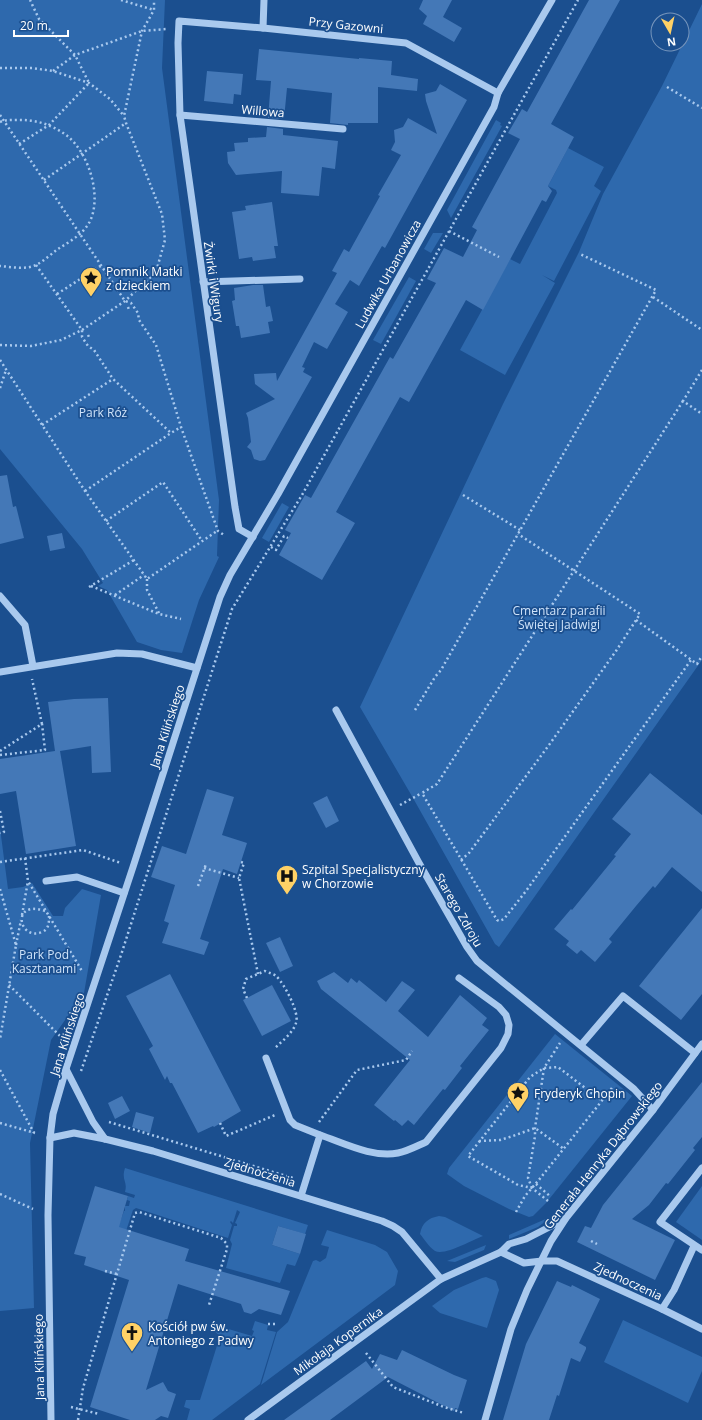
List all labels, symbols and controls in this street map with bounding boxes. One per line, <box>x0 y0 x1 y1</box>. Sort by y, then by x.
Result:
scale bar <box>14 12 68 38</box>
north arrow <box>650 12 690 52</box>
street label: Przy Gazowni <box>308 13 384 37</box>
text: 20 m <box>20 17 48 34</box>
text: N <box>666 34 677 50</box>
street label: Willowa <box>241 101 285 121</box>
street label: Ludwika Urbanowicza <box>351 217 425 331</box>
street label: Żwirki i Wigury <box>200 240 228 325</box>
place label: Pomnik Matki z dzieckiem <box>106 263 182 294</box>
place icon: Pomnik Matki z dzieckiem <box>78 265 104 298</box>
park label: Park Róż <box>79 404 128 421</box>
park label: Cmentarz parafii Świętej Jadwigi <box>512 602 606 633</box>
street label: Jana Kilińskiego <box>145 682 188 771</box>
place label: Szpital Specjalistyczny w Chorzowie <box>302 861 426 892</box>
hospital icon: Szpital Specjalistyczny w Chorzowie <box>274 863 300 896</box>
street label: Starego Zdroju <box>431 870 487 950</box>
park label: Park Pod Kasztanami <box>12 946 76 977</box>
street label: Jana Kilińskiego <box>45 990 88 1079</box>
street label: Generała Henryka Dąbrowskiego <box>540 1077 666 1233</box>
place icon: Fryderyk Chopin <box>505 1080 531 1113</box>
place label: Fryderyk Chopin <box>534 1085 625 1102</box>
street label: Zjednoczenia <box>222 1153 298 1191</box>
street label: Zjednoczenia <box>591 1258 665 1304</box>
street label: Mikołaja Kopernika <box>290 1303 386 1379</box>
street label: Jana Kilińskiego <box>30 1314 48 1401</box>
place label: Kościół pw św. Antoniego z Padwy <box>148 1318 255 1349</box>
church icon: Kościół pw św. Antoniego z Padwy <box>119 1320 145 1353</box>

